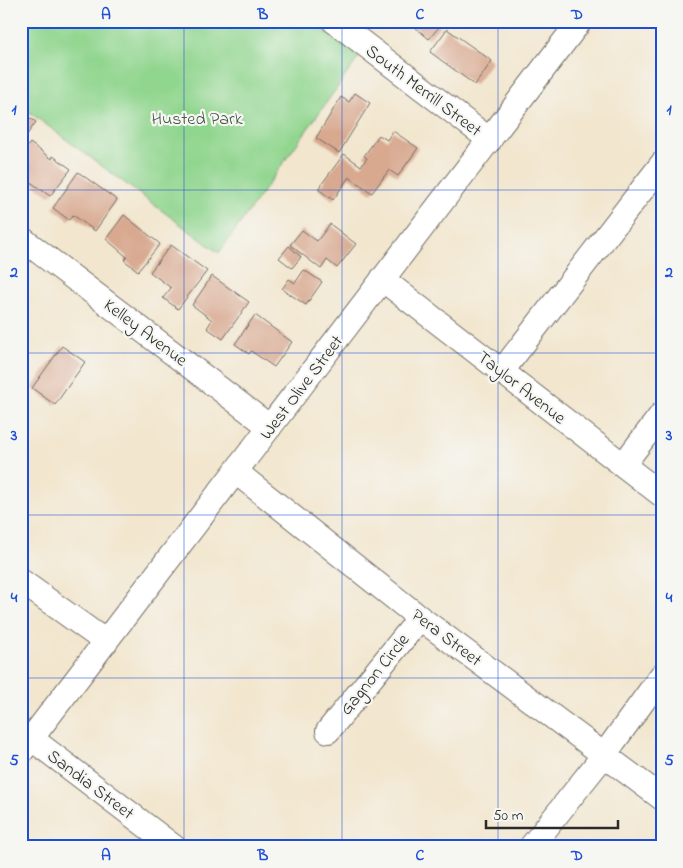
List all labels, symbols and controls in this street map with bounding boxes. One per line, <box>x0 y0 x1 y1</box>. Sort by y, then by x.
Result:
text: A <box>101 3 111 27</box>
text: B <box>257 3 269 27</box>
text: C <box>416 3 425 27</box>
text: D <box>570 3 583 27</box>
street label: South Merrill Street <box>359 39 486 144</box>
text: 1 <box>11 98 17 122</box>
text: 1 <box>666 98 672 122</box>
park label: Husted Park <box>151 107 243 133</box>
text: 2 <box>9 261 18 285</box>
text: 2 <box>664 261 673 285</box>
street label: Kelley Avenue <box>97 293 193 374</box>
street label: West Olive Street <box>255 330 351 446</box>
street label: Taylor Avenue <box>471 346 571 432</box>
text: 3 <box>10 424 18 448</box>
text: 3 <box>665 424 673 448</box>
text: 4 <box>10 586 18 610</box>
text: 4 <box>665 586 673 610</box>
street label: Pera Street <box>405 603 487 674</box>
street label: Gagnon Circle <box>334 628 418 722</box>
street label: Sandia Street <box>41 744 139 827</box>
text: 5 <box>9 749 19 773</box>
text: 5 <box>664 749 674 773</box>
scale bar <box>486 798 618 830</box>
text: 50 m <box>493 805 524 827</box>
text: A <box>101 844 111 868</box>
text: B <box>257 844 269 868</box>
text: C <box>416 844 425 868</box>
text: D <box>570 844 583 868</box>

